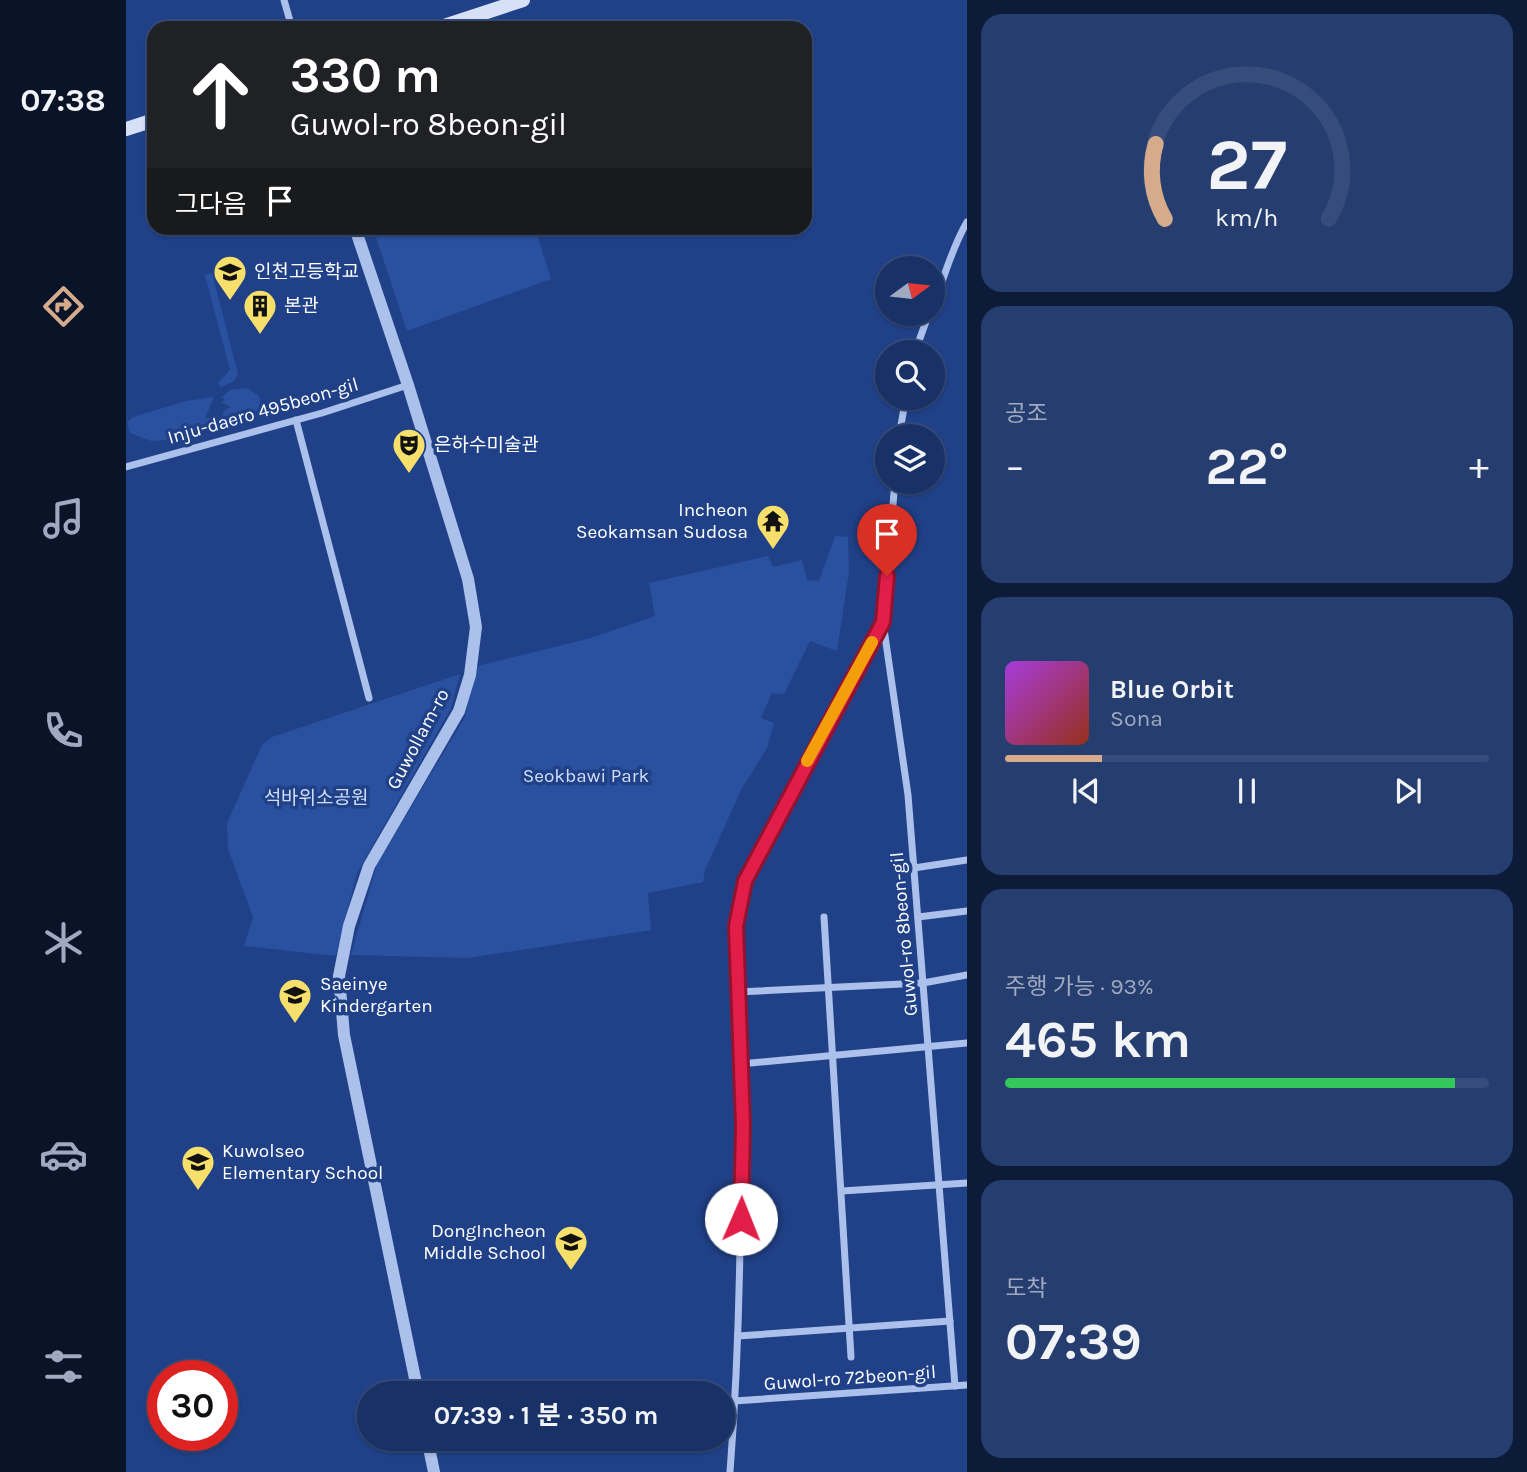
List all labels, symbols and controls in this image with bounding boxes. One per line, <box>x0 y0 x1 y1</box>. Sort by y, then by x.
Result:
text: 330 m <box>290 47 441 104</box>
icon: ahead <box>175 49 266 140</box>
text: 07:38 <box>20 82 106 119</box>
text: Guwol-ro 8beon-gil <box>290 106 567 143</box>
text: 27 <box>1207 122 1287 207</box>
icon: arrive <box>261 182 299 220</box>
text: 그다음 <box>175 189 247 220</box>
text: km/h <box>1215 203 1279 232</box>
school or university icon: 인천고등학교 <box>211 253 249 302</box>
north arrow <box>875 256 945 326</box>
map controls <box>875 256 945 494</box>
place label: 인천고등학교 <box>254 261 359 283</box>
icon: directions <box>39 282 88 331</box>
building icon: 본관 <box>241 287 279 336</box>
place label: 본관 <box>284 295 319 317</box>
button: search <box>875 340 945 410</box>
street label: Inju-daero 495beon-gil <box>165 373 361 449</box>
text: 공조 <box>1005 400 1047 427</box>
button: layers <box>875 424 945 494</box>
theatre icon: 은하수미술관 <box>390 426 428 475</box>
place label: 은하수미술관 <box>434 434 539 456</box>
text: 22° <box>1205 436 1289 497</box>
text: − <box>1005 444 1025 489</box>
text: + <box>1469 444 1489 489</box>
icon: music <box>39 494 88 543</box>
place label: Incheon Seokamsan Sudosa <box>576 499 748 543</box>
temple icon: Incheon Seokamsan Sudosa <box>754 502 792 551</box>
pin <box>857 504 917 576</box>
icon: arrive <box>868 515 906 553</box>
text: Blue Orbit <box>1110 674 1234 705</box>
street label: Guwollam-ro <box>382 685 454 793</box>
text: Sona <box>1110 705 1163 732</box>
icon: phone <box>39 706 88 755</box>
park label: Seokbawi Park <box>523 765 650 787</box>
icon: previous <box>1067 772 1105 810</box>
icon: pause <box>1228 772 1266 810</box>
icon: next <box>1389 772 1427 810</box>
park label: 석바위소공원 <box>264 787 368 809</box>
street label: Guwol-ro 8beon-gil <box>886 851 922 1017</box>
icon: climate <box>39 918 88 967</box>
place label: Saeinye Kindergarten <box>320 973 433 1017</box>
text: 주행 가능 · 93% <box>1005 973 1154 1000</box>
school or university icon: Saeinye Kindergarten <box>276 976 314 1025</box>
text: 465 km <box>1005 1009 1191 1070</box>
icon: car <box>39 1130 88 1179</box>
place label: Kuwolseo Elementary School <box>222 1140 383 1184</box>
school or university icon: Kuwolseo Elementary School <box>179 1143 217 1192</box>
position arrow <box>704 1182 778 1256</box>
place label: DongIncheon Middle School <box>423 1220 546 1264</box>
school or university icon: DongIncheon Middle School <box>552 1223 590 1272</box>
text: 도착 <box>1005 1275 1047 1302</box>
text: 07:39 <box>1005 1311 1142 1372</box>
icon: filters <box>39 1342 88 1391</box>
speed limit sign: 30 <box>147 1360 238 1451</box>
street label: Guwol-ro 72beon-gil <box>763 1361 937 1395</box>
text: 07:39 · 1 분 · 350 m <box>434 1400 658 1431</box>

